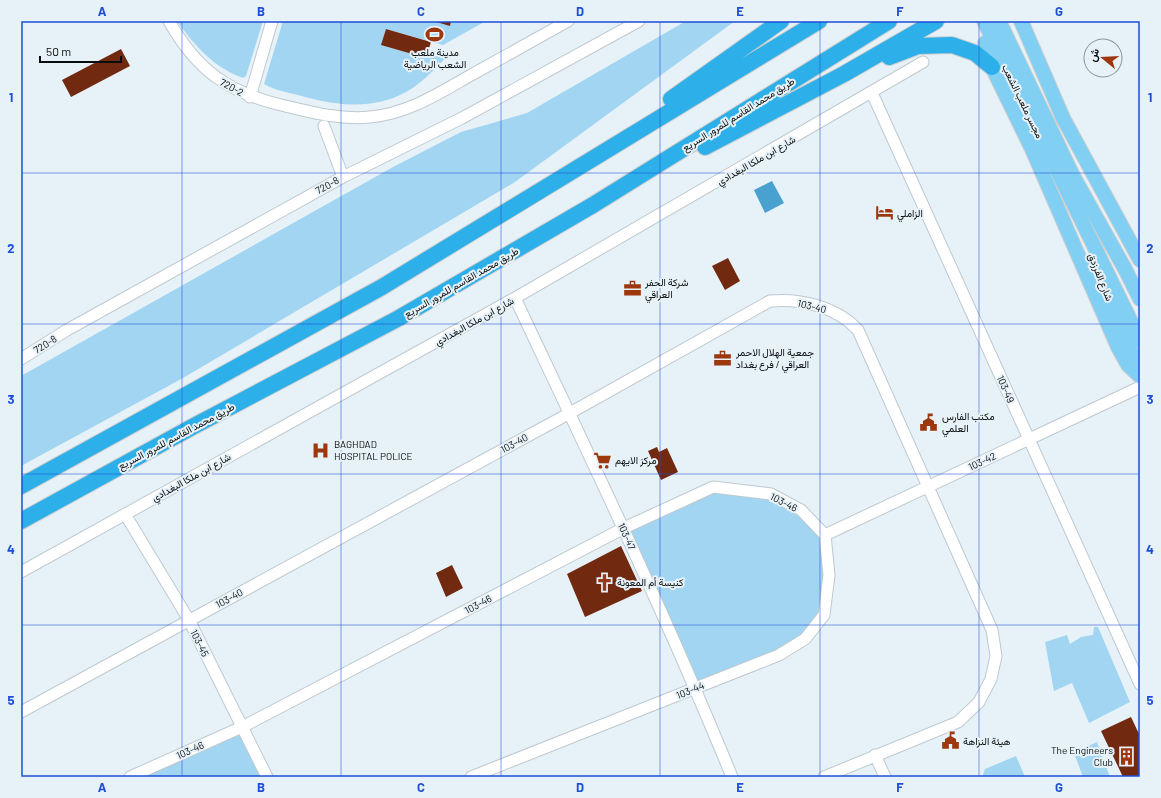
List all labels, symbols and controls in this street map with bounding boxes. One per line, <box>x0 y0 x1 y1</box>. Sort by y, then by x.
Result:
text: A <box>98 3 107 19</box>
text: B <box>257 3 265 19</box>
text: C <box>417 3 425 19</box>
text: D <box>576 3 584 19</box>
text: E <box>736 3 744 19</box>
text: F <box>896 3 904 19</box>
text: G <box>1055 3 1063 19</box>
sports icon: مدينة ملعب الشعب الرياضية <box>425 25 445 45</box>
scale bar <box>40 38 121 64</box>
north arrow <box>1083 38 1123 78</box>
text: 50 m <box>46 44 71 58</box>
place label: مدينة ملعب الشعب الرياضية <box>404 46 466 71</box>
text: ش <box>1085 46 1102 63</box>
street label: مجسر ملعب الشعب <box>999 62 1046 140</box>
street label: طريق محمد القاسم للمرور السريع <box>680 74 797 154</box>
street label: 720-2 <box>218 76 246 98</box>
text: 1 <box>9 89 13 105</box>
text: 1 <box>1148 89 1152 105</box>
street label: شارع ابن ملكا البغدادي <box>715 133 799 190</box>
street label: 720-8 <box>313 174 341 196</box>
hotel icon: الزاملي <box>874 203 894 223</box>
place label: الزاملي <box>897 207 923 222</box>
text: 2 <box>7 240 15 256</box>
text: 2 <box>1146 240 1154 256</box>
street label: طريق محمد القاسم للمرور السريع <box>402 244 521 321</box>
street label: شارع الفرزدق <box>1085 251 1116 303</box>
place label: شركة الحفر العراقي <box>644 276 688 303</box>
office icon: شركة الحفر العراقي <box>622 278 642 298</box>
street label: شارع ابن ملكا البغدادي <box>432 294 517 350</box>
street label: 103-40 <box>796 297 828 315</box>
street label: 720-8 <box>31 332 59 356</box>
place label: جمعية الهلال الاحمر العراقي / فرع بغداد <box>735 346 814 373</box>
office icon: جمعية الهلال الاحمر العراقي / فرع بغداد <box>713 348 733 368</box>
street label: 103-49 <box>995 373 1017 405</box>
text: 3 <box>7 391 15 407</box>
text: 3 <box>1146 391 1154 407</box>
street label: طريق محمد القاسم للمرور السريع <box>116 400 237 473</box>
place label: مكتب الفارس العلمي <box>942 410 995 437</box>
public building icon: مكتب الفارس العلمي <box>919 412 939 432</box>
street label: 103-40 <box>498 431 530 455</box>
place label: BAGHDAD HOSPITAL POLICE <box>334 438 413 462</box>
hospital icon: BAGHDAD HOSPITAL POLICE <box>311 440 331 460</box>
street label: 103-42 <box>966 449 998 473</box>
street label: شارع ابن ملكا البغدادي <box>149 450 234 506</box>
supermarket icon: مركز الايهم <box>592 450 612 470</box>
place label: مركز الايهم <box>615 454 657 467</box>
street label: 103-46 <box>768 490 800 514</box>
street label: 103-47 <box>616 521 639 552</box>
text: 4 <box>7 541 15 557</box>
text: 4 <box>1146 541 1154 557</box>
church icon: كنيسة أم المعونة <box>594 572 614 592</box>
place label: كنيسة أم المعونة <box>617 576 684 589</box>
street label: 103-40 <box>213 586 245 610</box>
street label: 103-46 <box>462 592 494 616</box>
street label: 103-45 <box>188 627 212 659</box>
street label: 103-44 <box>674 679 706 701</box>
text: 5 <box>7 692 15 708</box>
text: 5 <box>1146 692 1154 708</box>
public building icon: هيئة النزاهة <box>940 731 960 751</box>
place label: هيئة النزاهة <box>963 735 1011 748</box>
street label: 103-46 <box>174 739 206 761</box>
place label: The Engineers Club <box>1051 744 1113 768</box>
building icon: The Engineers Club <box>1116 746 1136 766</box>
text: A <box>98 779 107 795</box>
text: B <box>257 779 265 795</box>
text: C <box>417 779 425 795</box>
text: D <box>576 779 584 795</box>
text: E <box>736 779 744 795</box>
text: F <box>896 779 904 795</box>
text: G <box>1055 779 1063 795</box>

